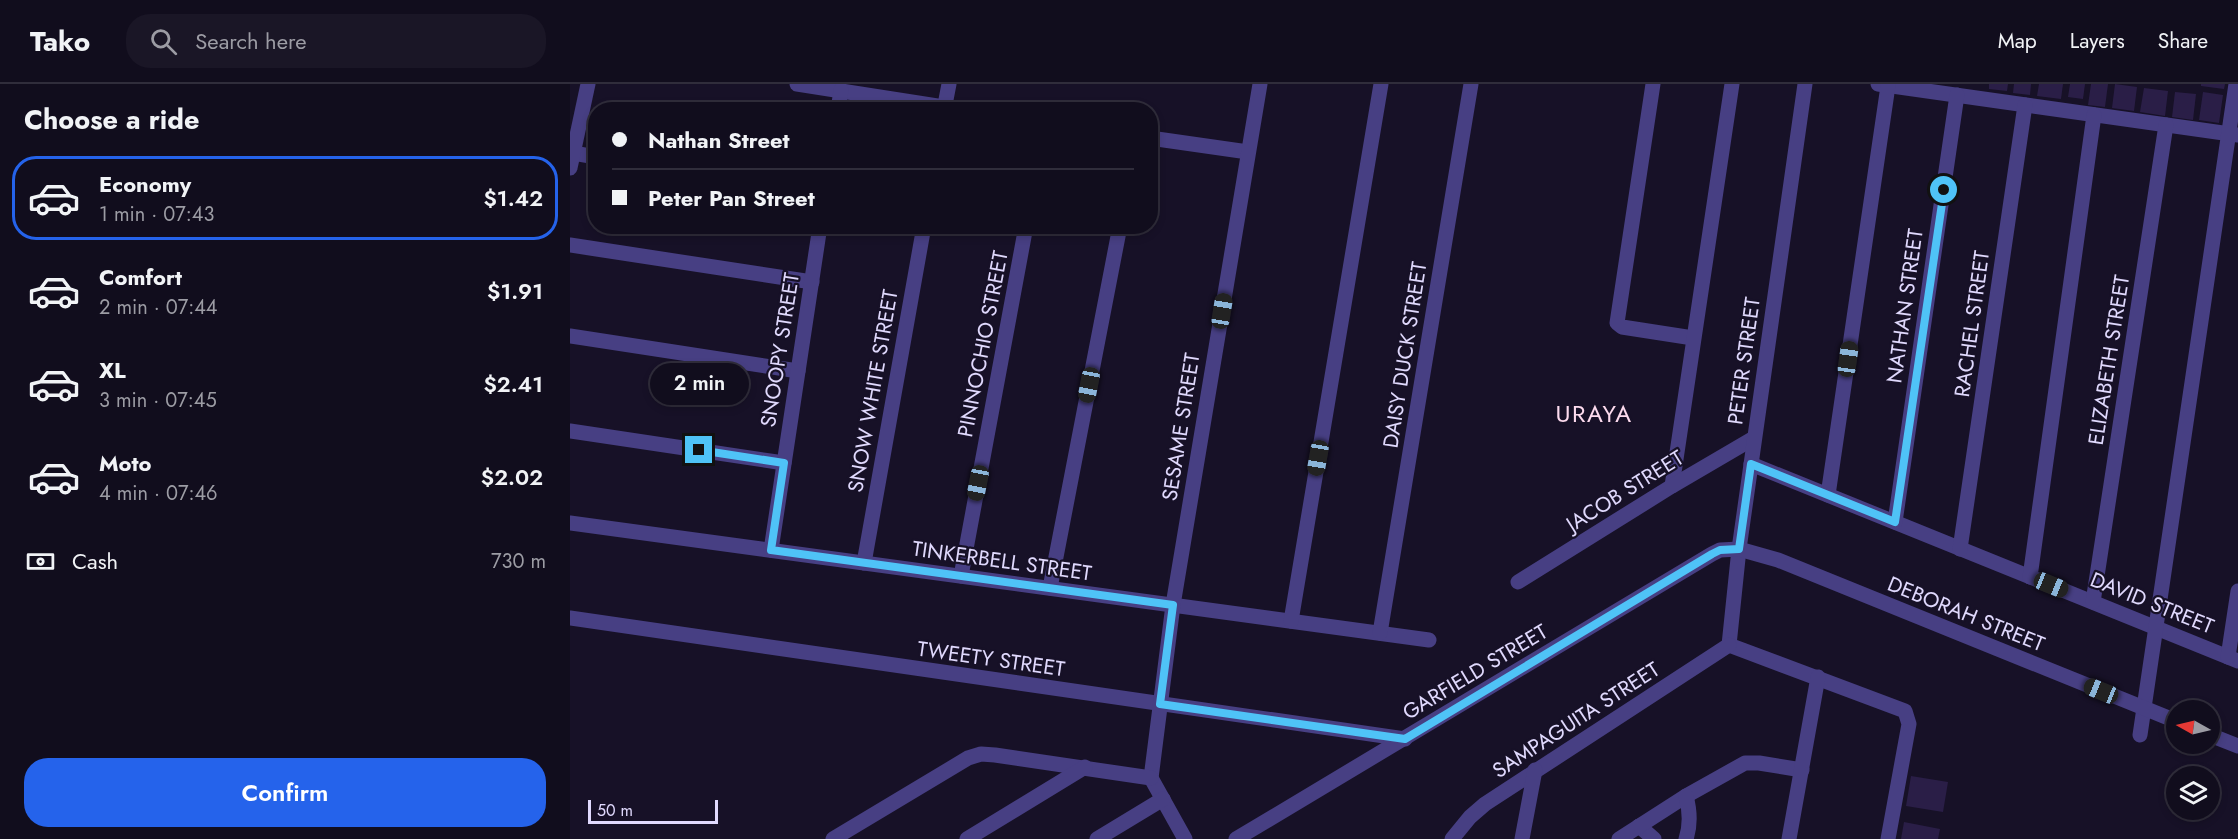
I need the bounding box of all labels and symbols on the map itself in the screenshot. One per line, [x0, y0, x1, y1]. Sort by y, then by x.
route start [1930, 176, 1957, 203]
street label: NATHAN STREET [1879, 227, 1931, 385]
street label: PINNOCHIO STREET [950, 248, 1016, 440]
street label: RACHEL STREET [1947, 249, 1997, 399]
street label: DAISY DUCK STREET [1375, 260, 1435, 450]
street label: SNOOPY STREET [753, 270, 807, 429]
street label: ELIZABETH STREET [2081, 273, 2137, 447]
street label: SNOW WHITE STREET [840, 287, 906, 495]
car [1210, 292, 1234, 330]
street label: PETER STREET [1720, 295, 1768, 427]
car [1837, 340, 1859, 378]
street label: SESAME STREET [1155, 351, 1208, 503]
callout: 2 min [650, 363, 748, 405]
car [1077, 366, 1101, 404]
district label: URAYA [1555, 396, 1633, 431]
route end [685, 436, 712, 463]
car [1306, 439, 1330, 477]
street label: JACOB STREET [1558, 443, 1690, 541]
car [966, 464, 990, 502]
street label: TINKERBELL STREET [910, 534, 1094, 588]
street label: DAVID STREET [2086, 565, 2219, 642]
street label: DEBORAH STREET [1883, 569, 2049, 659]
car [2031, 570, 2071, 600]
street label: GARFIELD STREET [1397, 617, 1553, 727]
street label: TWEETY STREET [915, 634, 1067, 684]
street label: SAMPAGUITA STREET [1487, 654, 1666, 785]
car [2081, 676, 2121, 706]
north arrow [2166, 700, 2220, 754]
scale bar [588, 797, 718, 824]

